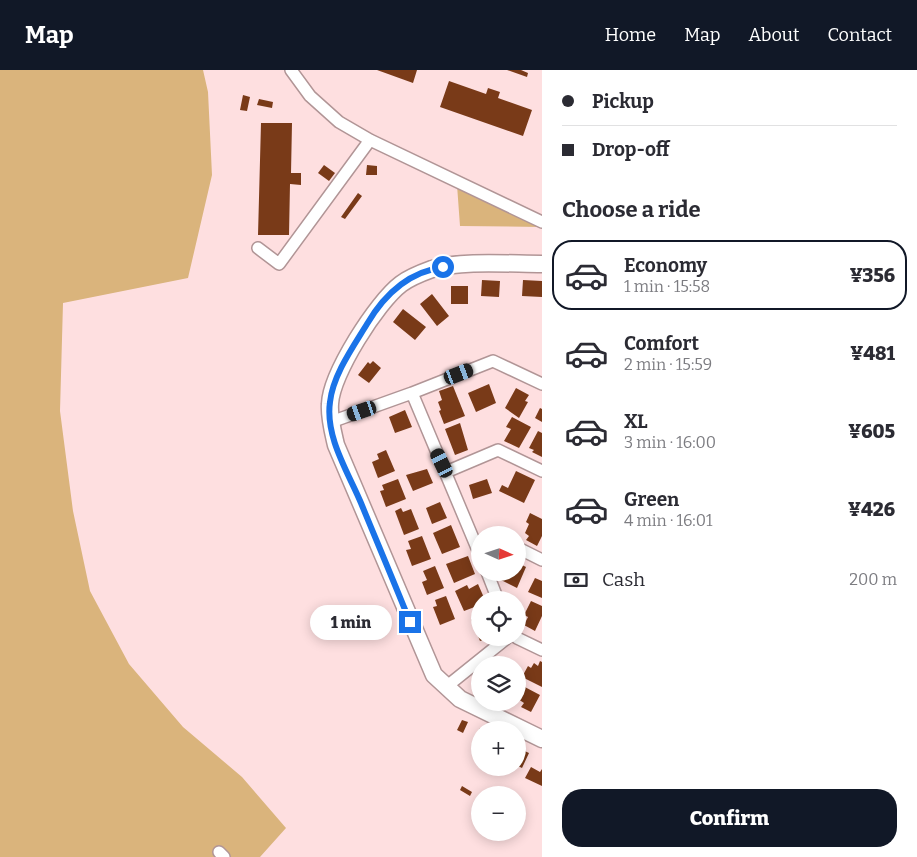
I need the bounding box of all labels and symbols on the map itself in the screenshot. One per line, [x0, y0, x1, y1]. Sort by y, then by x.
route start [432, 256, 454, 278]
car [442, 362, 475, 386]
car [345, 399, 378, 423]
car [428, 446, 455, 480]
north arrow [471, 526, 526, 581]
callout: 1 min [310, 604, 392, 640]
route end [399, 611, 421, 633]

